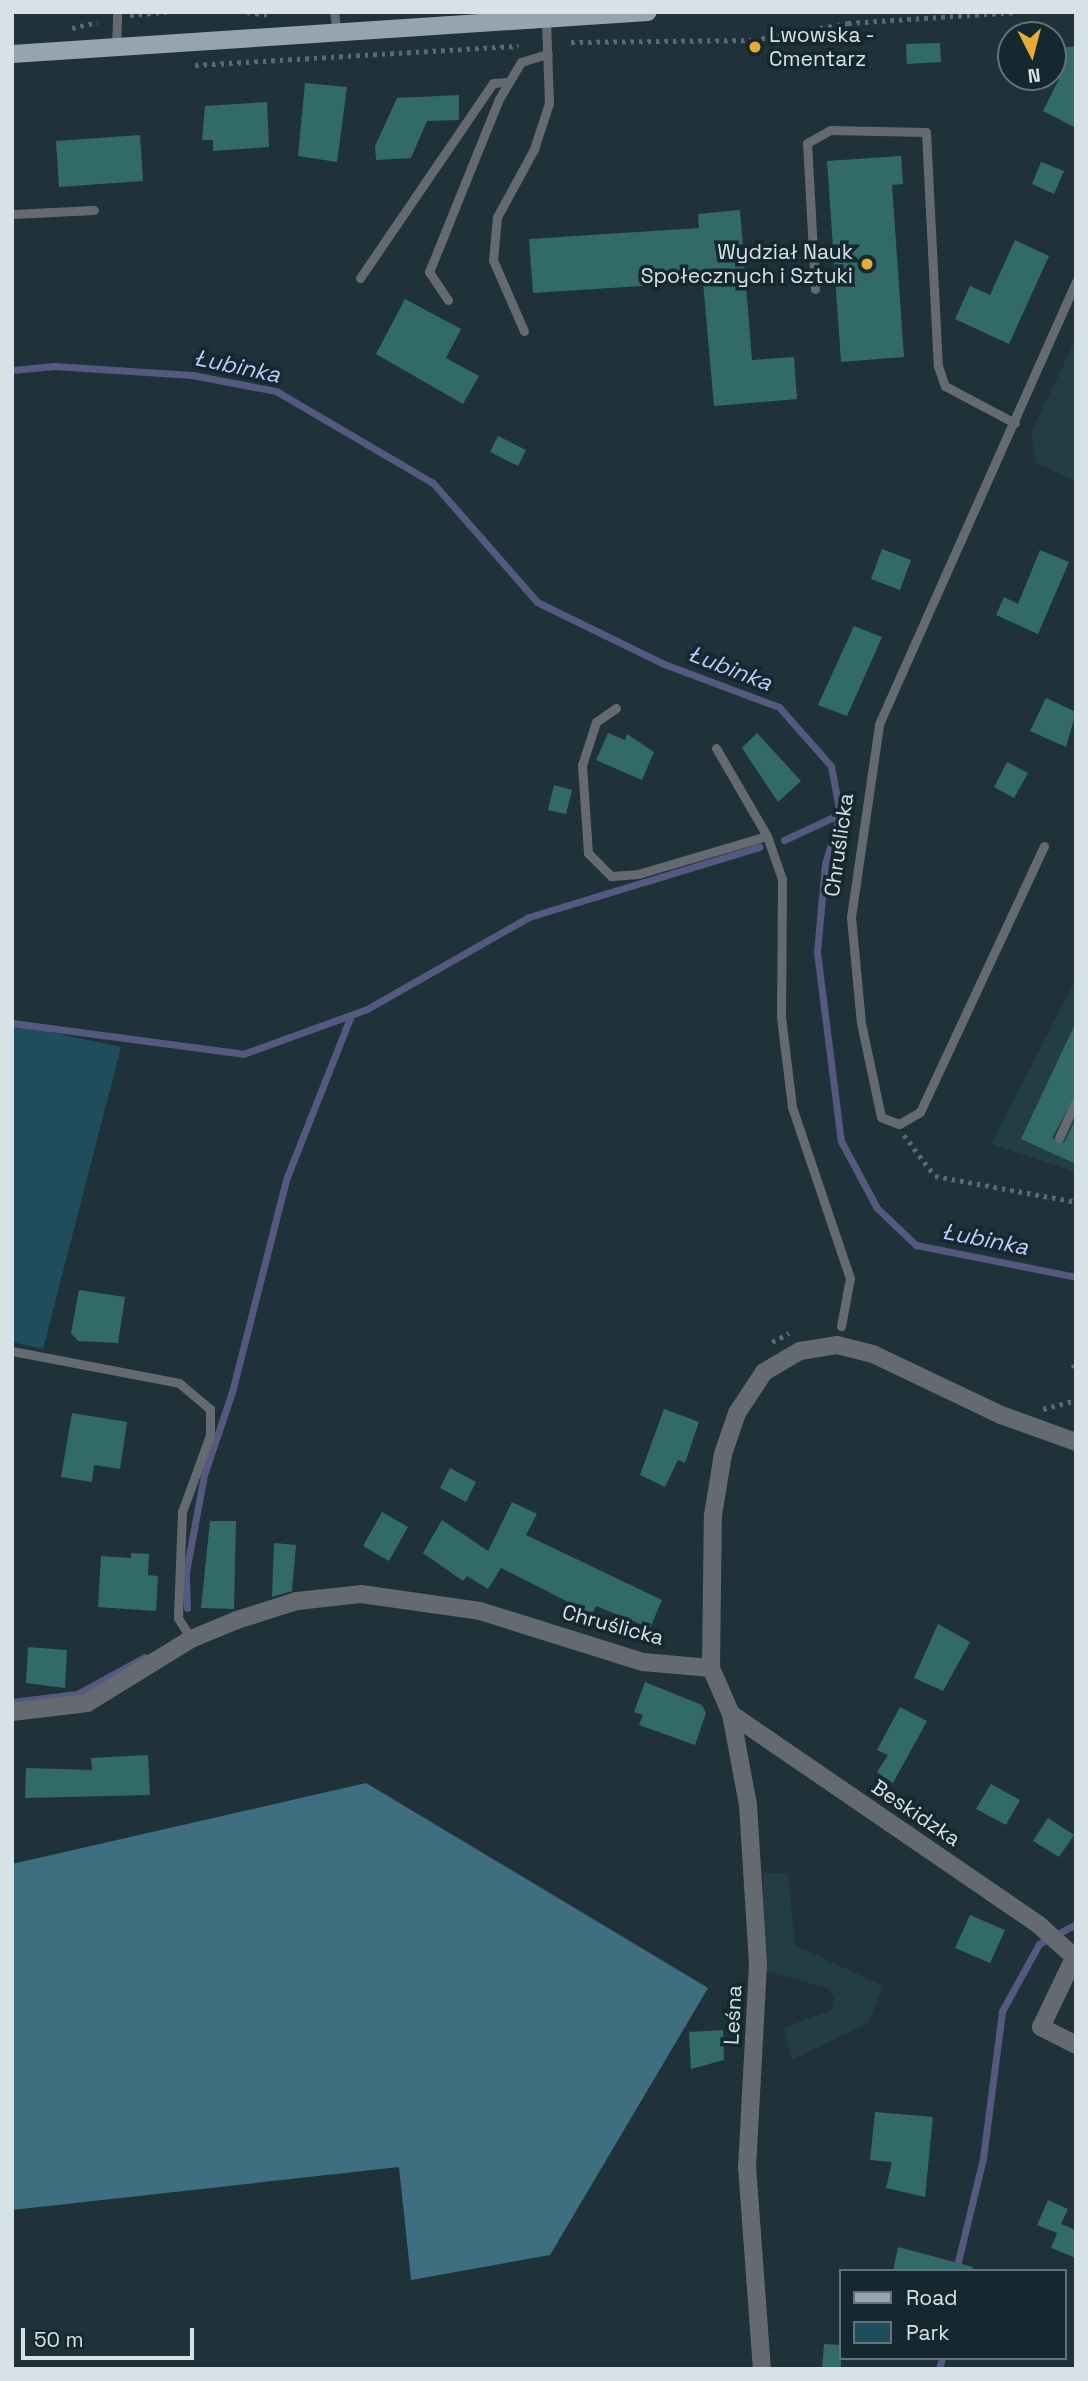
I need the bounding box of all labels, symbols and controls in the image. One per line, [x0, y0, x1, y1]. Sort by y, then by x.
north arrow [997, 21, 1067, 91]
place label: Lwowska - Cmentarz [769, 22, 875, 72]
marker: Lwowska - Cmentarz [747, 39, 763, 55]
text: N [1026, 62, 1042, 88]
place label: Wydział Nauk Społecznych i Sztuki [641, 239, 853, 289]
marker: Wydział Nauk Społecznych i Sztuki [859, 256, 875, 272]
water label: Łubinka [191, 343, 283, 389]
water label: Łubinka [684, 639, 776, 697]
street label: Chruślicka [819, 792, 859, 898]
water label: Łubinka [939, 1217, 1031, 1261]
street label: Chruślicka [559, 1599, 667, 1651]
street label: Beskidzka [867, 1774, 965, 1852]
street label: Leśna [719, 1984, 747, 2046]
legend [839, 2269, 1067, 2360]
text: Road [906, 2284, 958, 2311]
scale bar [24, 2314, 198, 2358]
text: Park [906, 2319, 950, 2346]
text: 50 m [34, 2326, 84, 2353]

